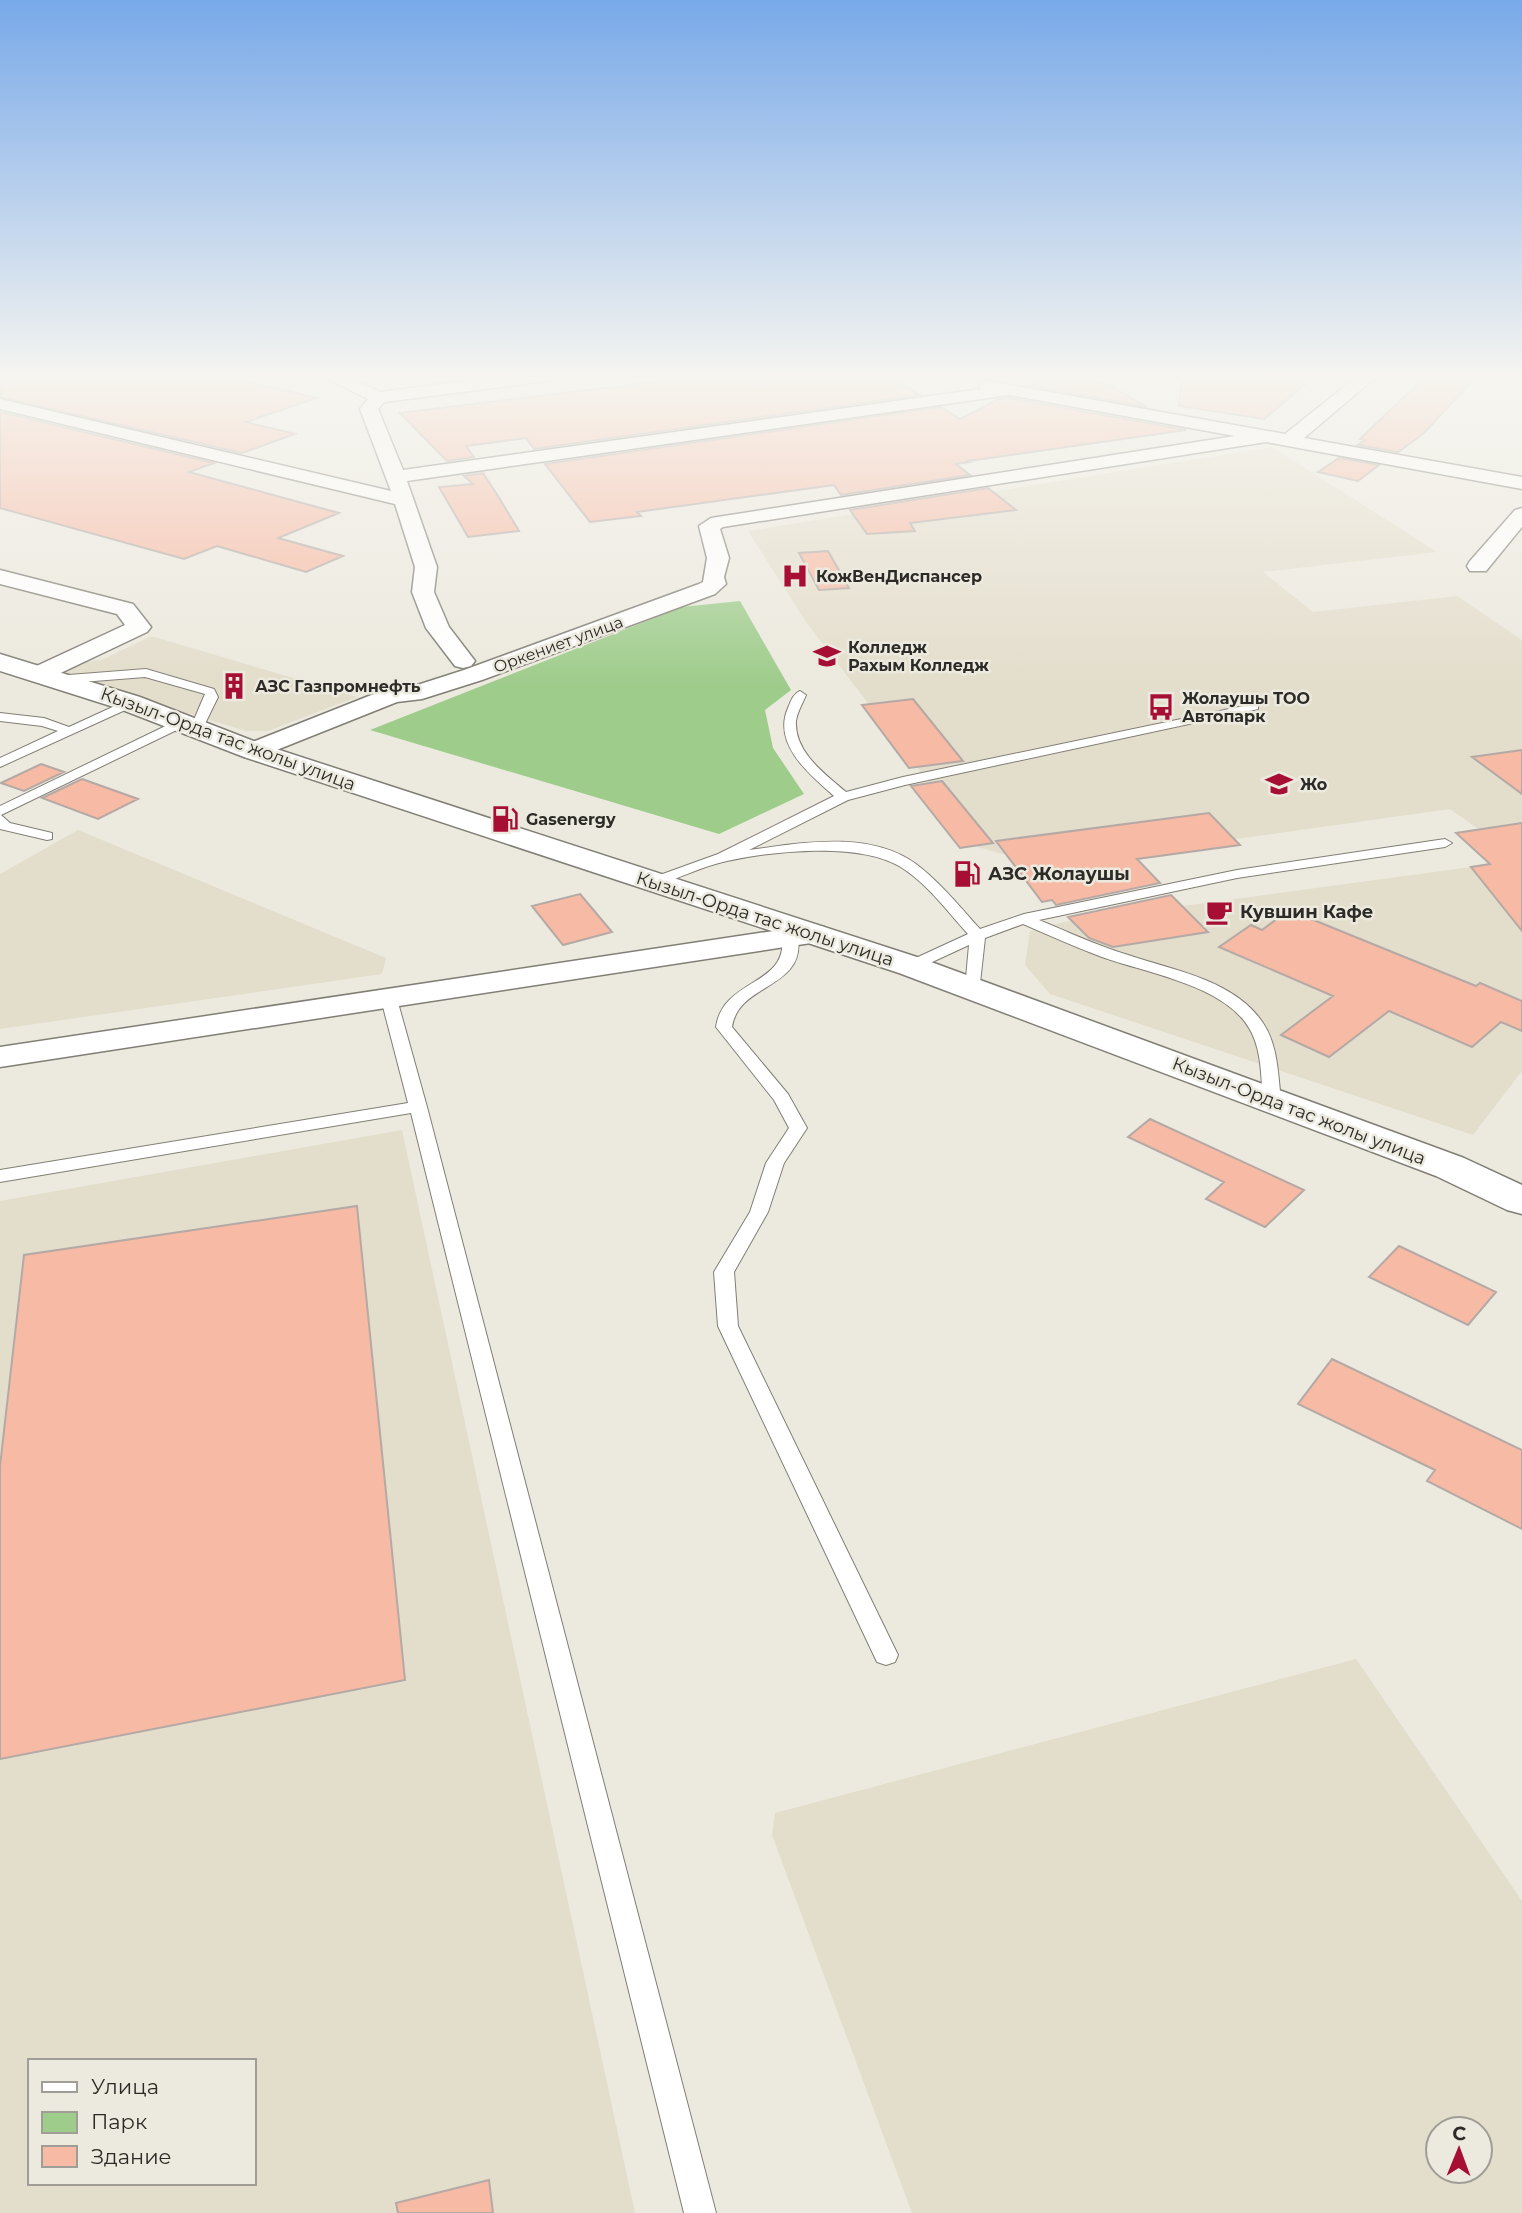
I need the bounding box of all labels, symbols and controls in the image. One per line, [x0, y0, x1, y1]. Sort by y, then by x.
hospital icon: КожВенДиспансер [780, 561, 810, 591]
place label: КожВенДиспансер [816, 567, 982, 586]
street label: Оркениет улица [491, 612, 626, 677]
place label: Колледж Рахым Колледж [848, 638, 989, 675]
school or university icon: Колледж Рахым Колледж [812, 641, 842, 671]
building icon: АЗС Газпромнефть [219, 671, 249, 701]
place label: АЗС Газпромнефть [255, 677, 421, 696]
street label: Кызыл-Орда тас жолы улица [98, 683, 358, 795]
place label: Жолаушы ТОО Автопарк [1182, 689, 1310, 726]
bus stop icon: Жолаушы ТОО Автопарк [1146, 692, 1176, 722]
school or university icon: Жо [1264, 769, 1294, 799]
place label: Жо [1300, 775, 1327, 794]
fuel station icon: Gasenergy [490, 804, 520, 834]
place label: Gasenergy [526, 810, 616, 829]
fuel station icon: АЗС Жолаушы [952, 859, 982, 889]
place label: АЗС Жолаушы [988, 863, 1130, 885]
street label: Кызыл-Орда тас жолы улица [633, 867, 897, 971]
cafe icon: Кувшин Кафе [1204, 897, 1234, 927]
place label: Кувшин Кафе [1240, 901, 1373, 923]
street label: Кызыл-Орда тас жолы улица [1169, 1052, 1429, 1170]
legend [28, 2059, 256, 2185]
text: Улица [91, 2074, 159, 2099]
text: Парк [91, 2109, 147, 2134]
north arrow [1424, 2115, 1494, 2185]
text: С [1452, 2122, 1467, 2145]
text: Здание [91, 2144, 172, 2169]

